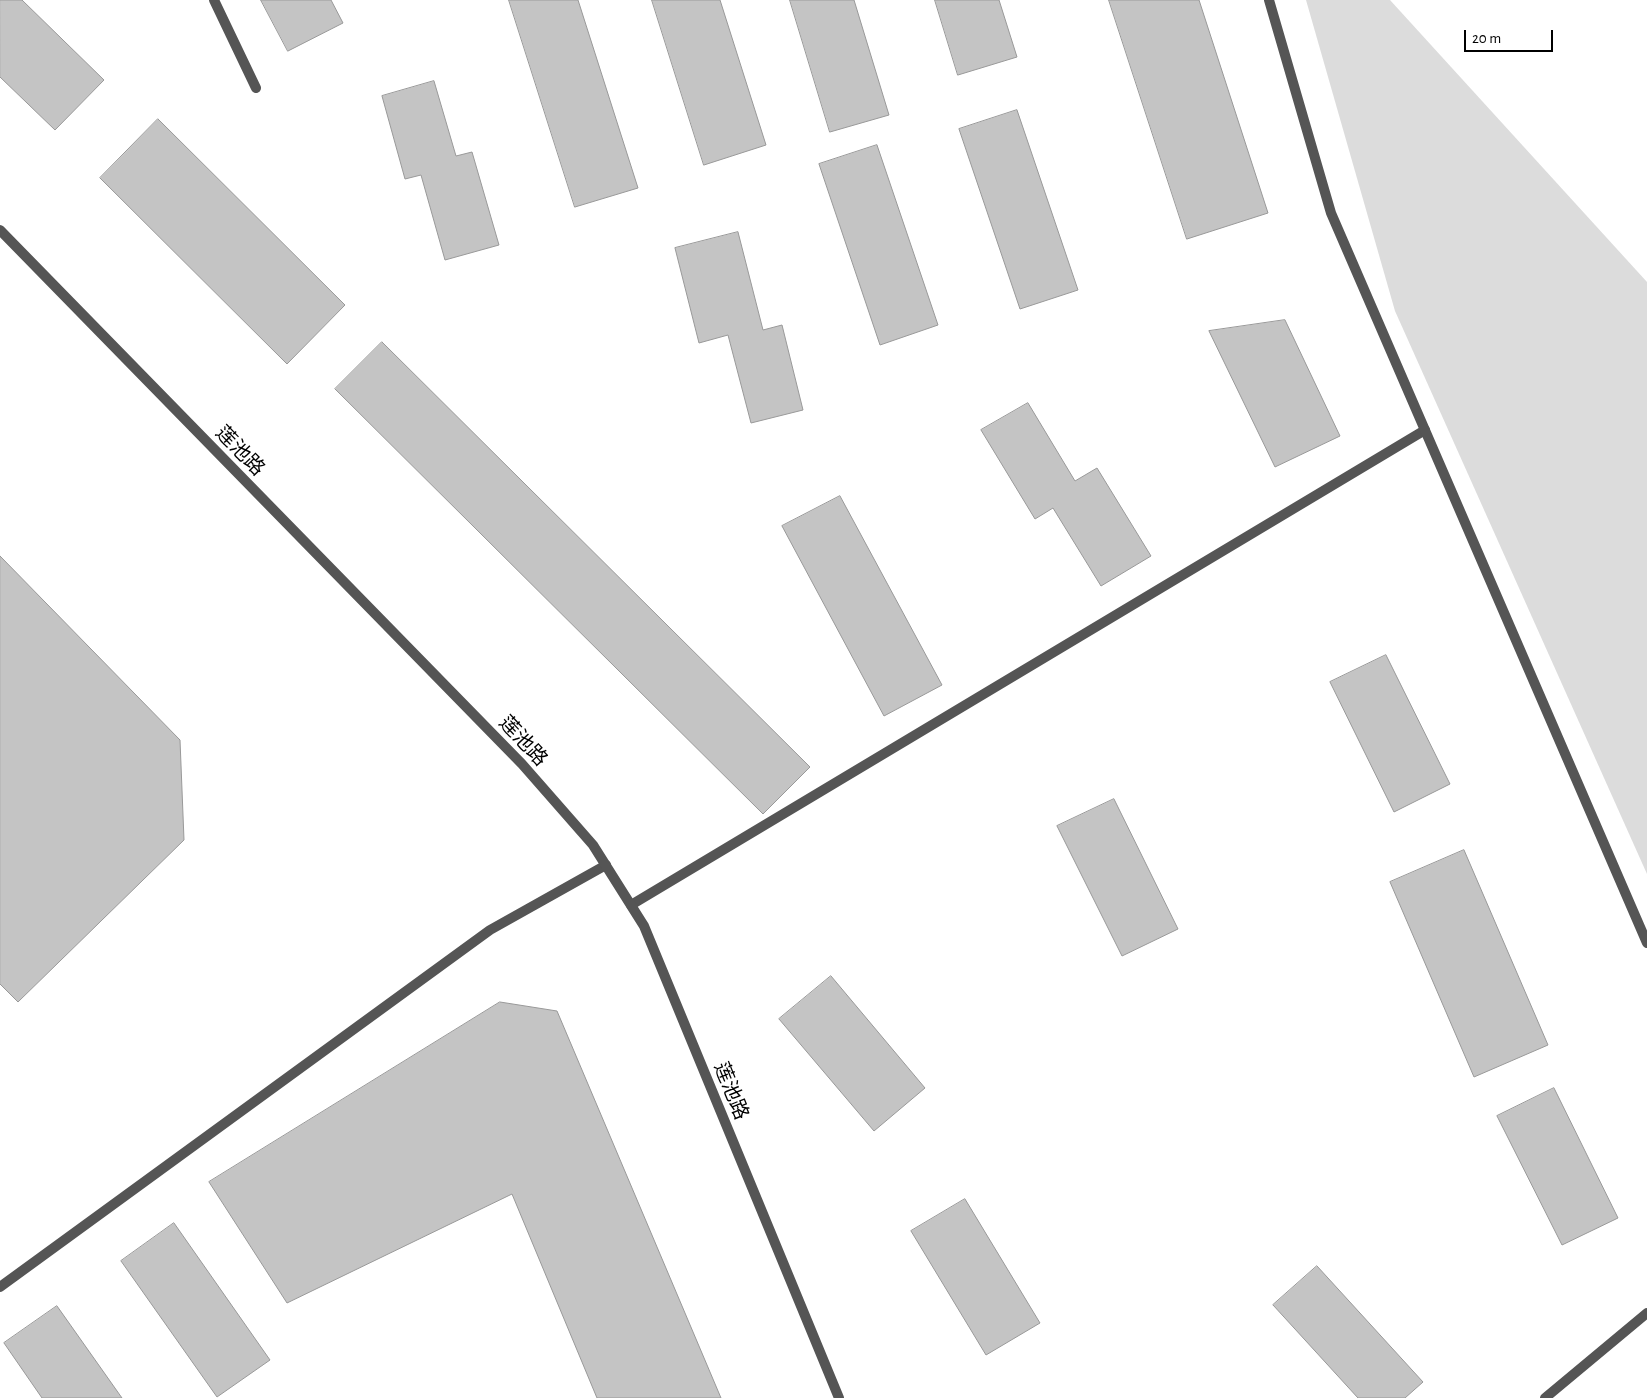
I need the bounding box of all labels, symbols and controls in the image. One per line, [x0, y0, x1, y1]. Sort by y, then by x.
scale bar [1467, 20, 1556, 52]
text: 20 m [1472, 31, 1501, 46]
street label: 莲池路 [211, 421, 269, 481]
street label: 莲池路 [494, 711, 552, 771]
street label: 莲池路 [709, 1059, 753, 1123]

